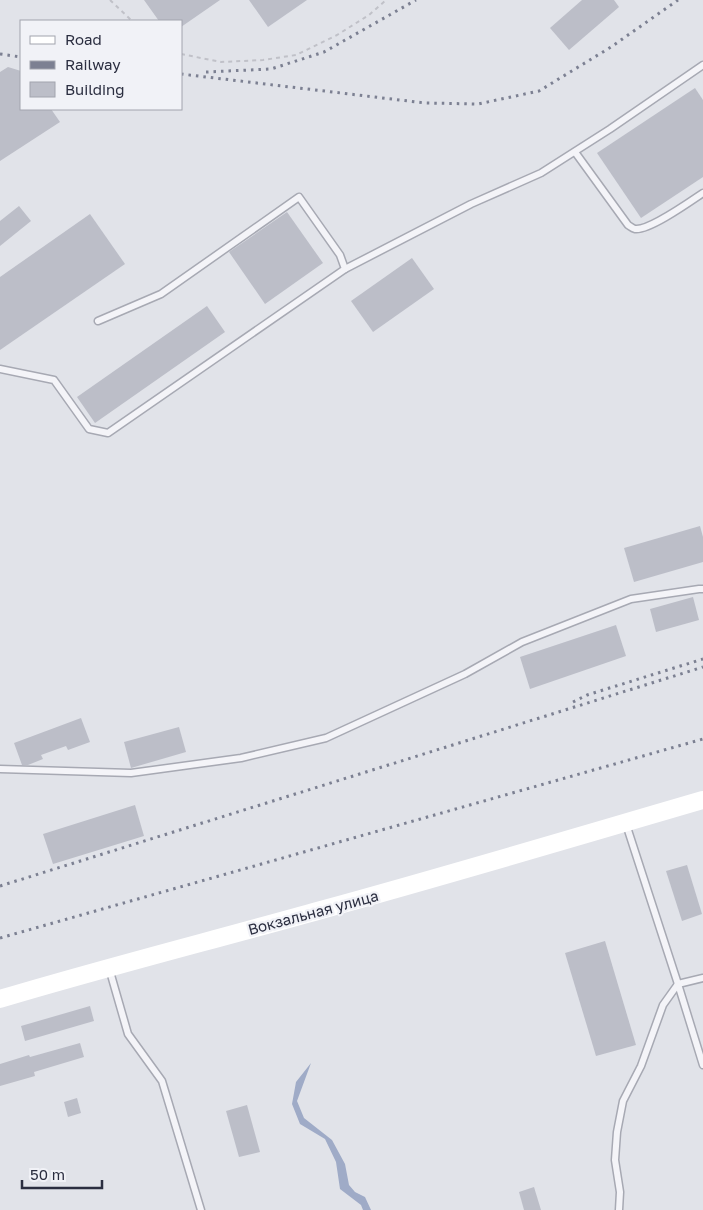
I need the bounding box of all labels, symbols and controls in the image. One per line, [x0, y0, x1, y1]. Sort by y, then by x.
legend [20, 20, 182, 110]
text: Road [65, 30, 102, 48]
text: Railway [65, 55, 121, 73]
text: Building [65, 80, 125, 98]
street label: Вокзальная улица [246, 886, 380, 938]
scale bar [22, 1158, 102, 1190]
text: 50 m [30, 1165, 65, 1183]

